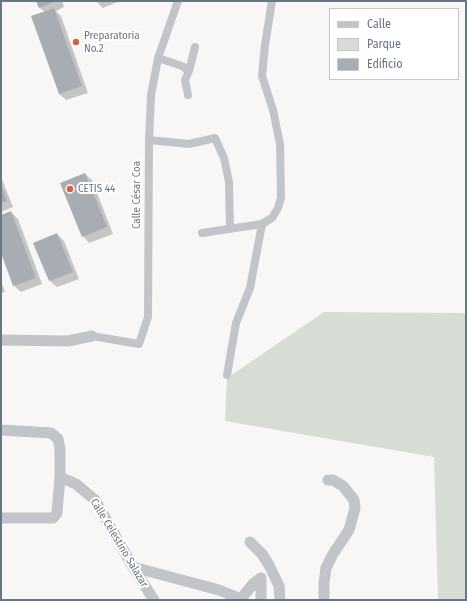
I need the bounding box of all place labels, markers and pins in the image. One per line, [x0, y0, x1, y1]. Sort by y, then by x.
place label: Preparatoria No.2 [84, 29, 140, 55]
marker: Preparatoria No.2 [71, 37, 81, 47]
place label: CETIS 44 [78, 182, 115, 196]
marker: CETIS 44 [65, 184, 75, 194]

